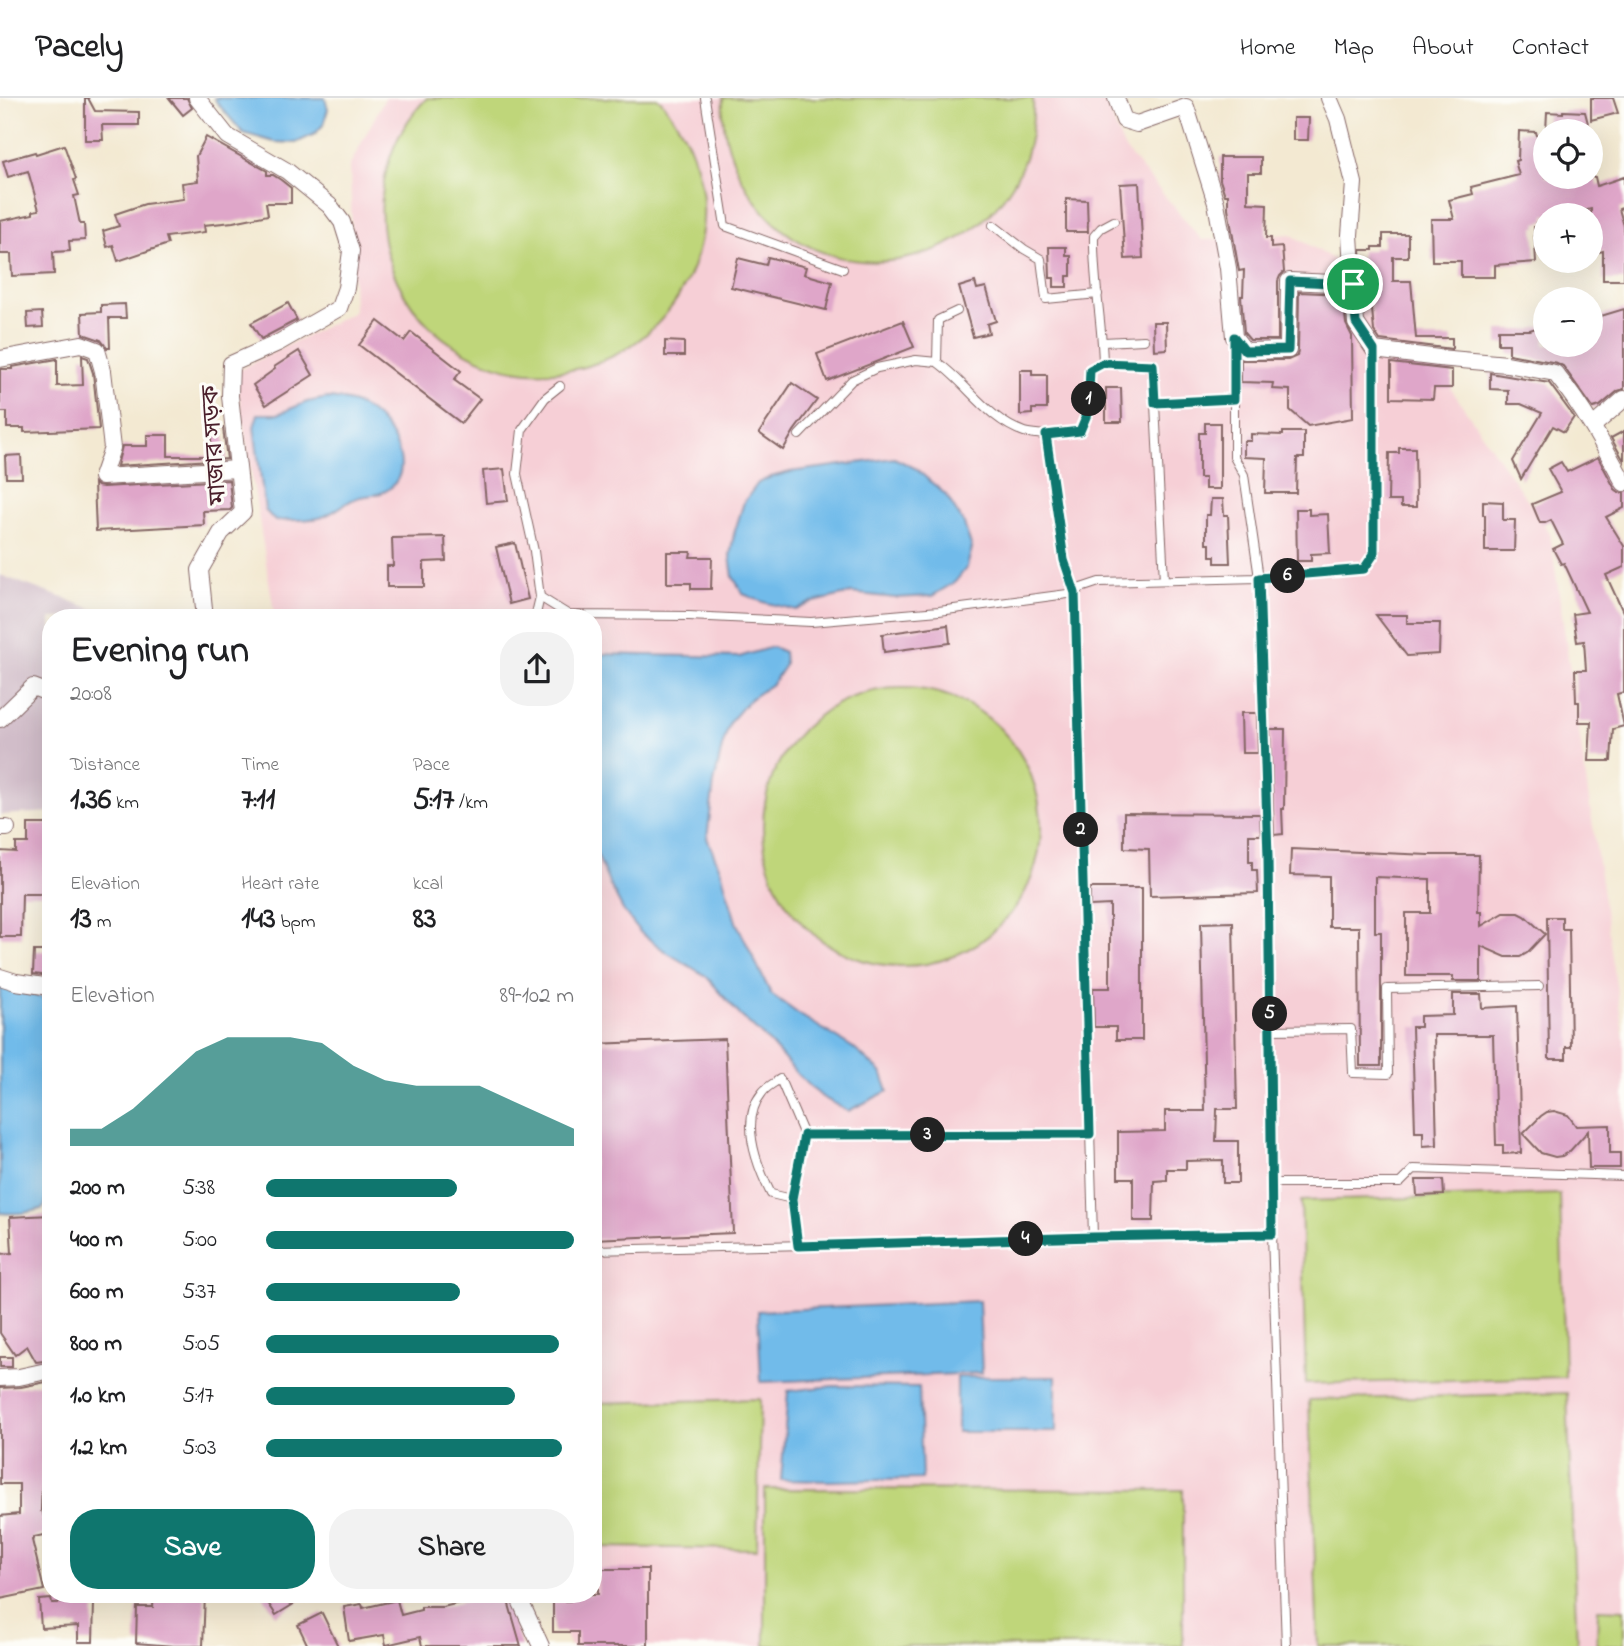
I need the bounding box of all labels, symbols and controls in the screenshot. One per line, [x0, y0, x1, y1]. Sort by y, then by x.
text: Pacely [35, 24, 123, 72]
text: Home [1240, 31, 1296, 66]
text: Map [1334, 31, 1374, 66]
text: About [1412, 31, 1474, 66]
text: Contact [1512, 31, 1589, 66]
map controls [1533, 119, 1603, 357]
button: locate [1533, 119, 1603, 189]
button: + [1533, 203, 1603, 273]
pin [1323, 254, 1383, 314]
icon: arrive [1334, 265, 1372, 303]
button: − [1533, 287, 1603, 357]
pin: 1 [1072, 382, 1106, 416]
street label: মাজার সড়ক [194, 383, 237, 507]
text: 1 [1085, 385, 1092, 412]
pin: 6 [1270, 559, 1306, 594]
text: 6 [1283, 562, 1292, 589]
text: Evening run [70, 624, 249, 680]
button: share [500, 632, 574, 706]
text: 20:08 [70, 678, 112, 711]
text: Distance [70, 752, 140, 779]
text: Time [241, 752, 279, 779]
text: Pace [413, 752, 450, 779]
text: 1.36 [70, 779, 111, 823]
text: 7:11 [241, 779, 275, 823]
text: 5:17 [413, 779, 454, 823]
text: km [111, 790, 139, 817]
text: /km [454, 790, 488, 817]
pin: 2 [1064, 812, 1098, 848]
text: 2 [1076, 816, 1085, 843]
text: Elevation [70, 871, 140, 898]
text: Heart rate [241, 871, 319, 898]
text: kcal [413, 871, 443, 898]
text: 13 [70, 898, 92, 942]
text: 143 [241, 898, 276, 942]
text: 83 [413, 898, 436, 942]
text: m [92, 909, 111, 936]
text: bpm [276, 909, 316, 936]
text: Elevation [70, 980, 155, 1013]
text: 89–102 m [500, 980, 574, 1013]
pin: 5 [1252, 996, 1288, 1032]
text: 5 [1264, 1000, 1275, 1027]
pin: 3 [911, 1118, 946, 1152]
text: 3 [924, 1121, 931, 1148]
text: 200 m [70, 1172, 125, 1205]
text: 5:38 [182, 1172, 215, 1205]
pin: 4 [1009, 1222, 1044, 1256]
text: 400 m [70, 1224, 123, 1257]
text: 5:00 [182, 1224, 217, 1257]
text: 4 [1022, 1225, 1029, 1252]
text: 600 m [70, 1276, 124, 1309]
text: 5:37 [182, 1276, 216, 1309]
text: 800 m [70, 1328, 122, 1361]
text: 5:05 [182, 1328, 220, 1361]
text: 1.0 km [70, 1380, 126, 1413]
text: 5:17 [182, 1380, 214, 1413]
text: 1.2 km [70, 1432, 127, 1465]
text: 5:03 [182, 1432, 217, 1465]
button: Save [70, 1509, 315, 1589]
button: Share [329, 1509, 574, 1589]

